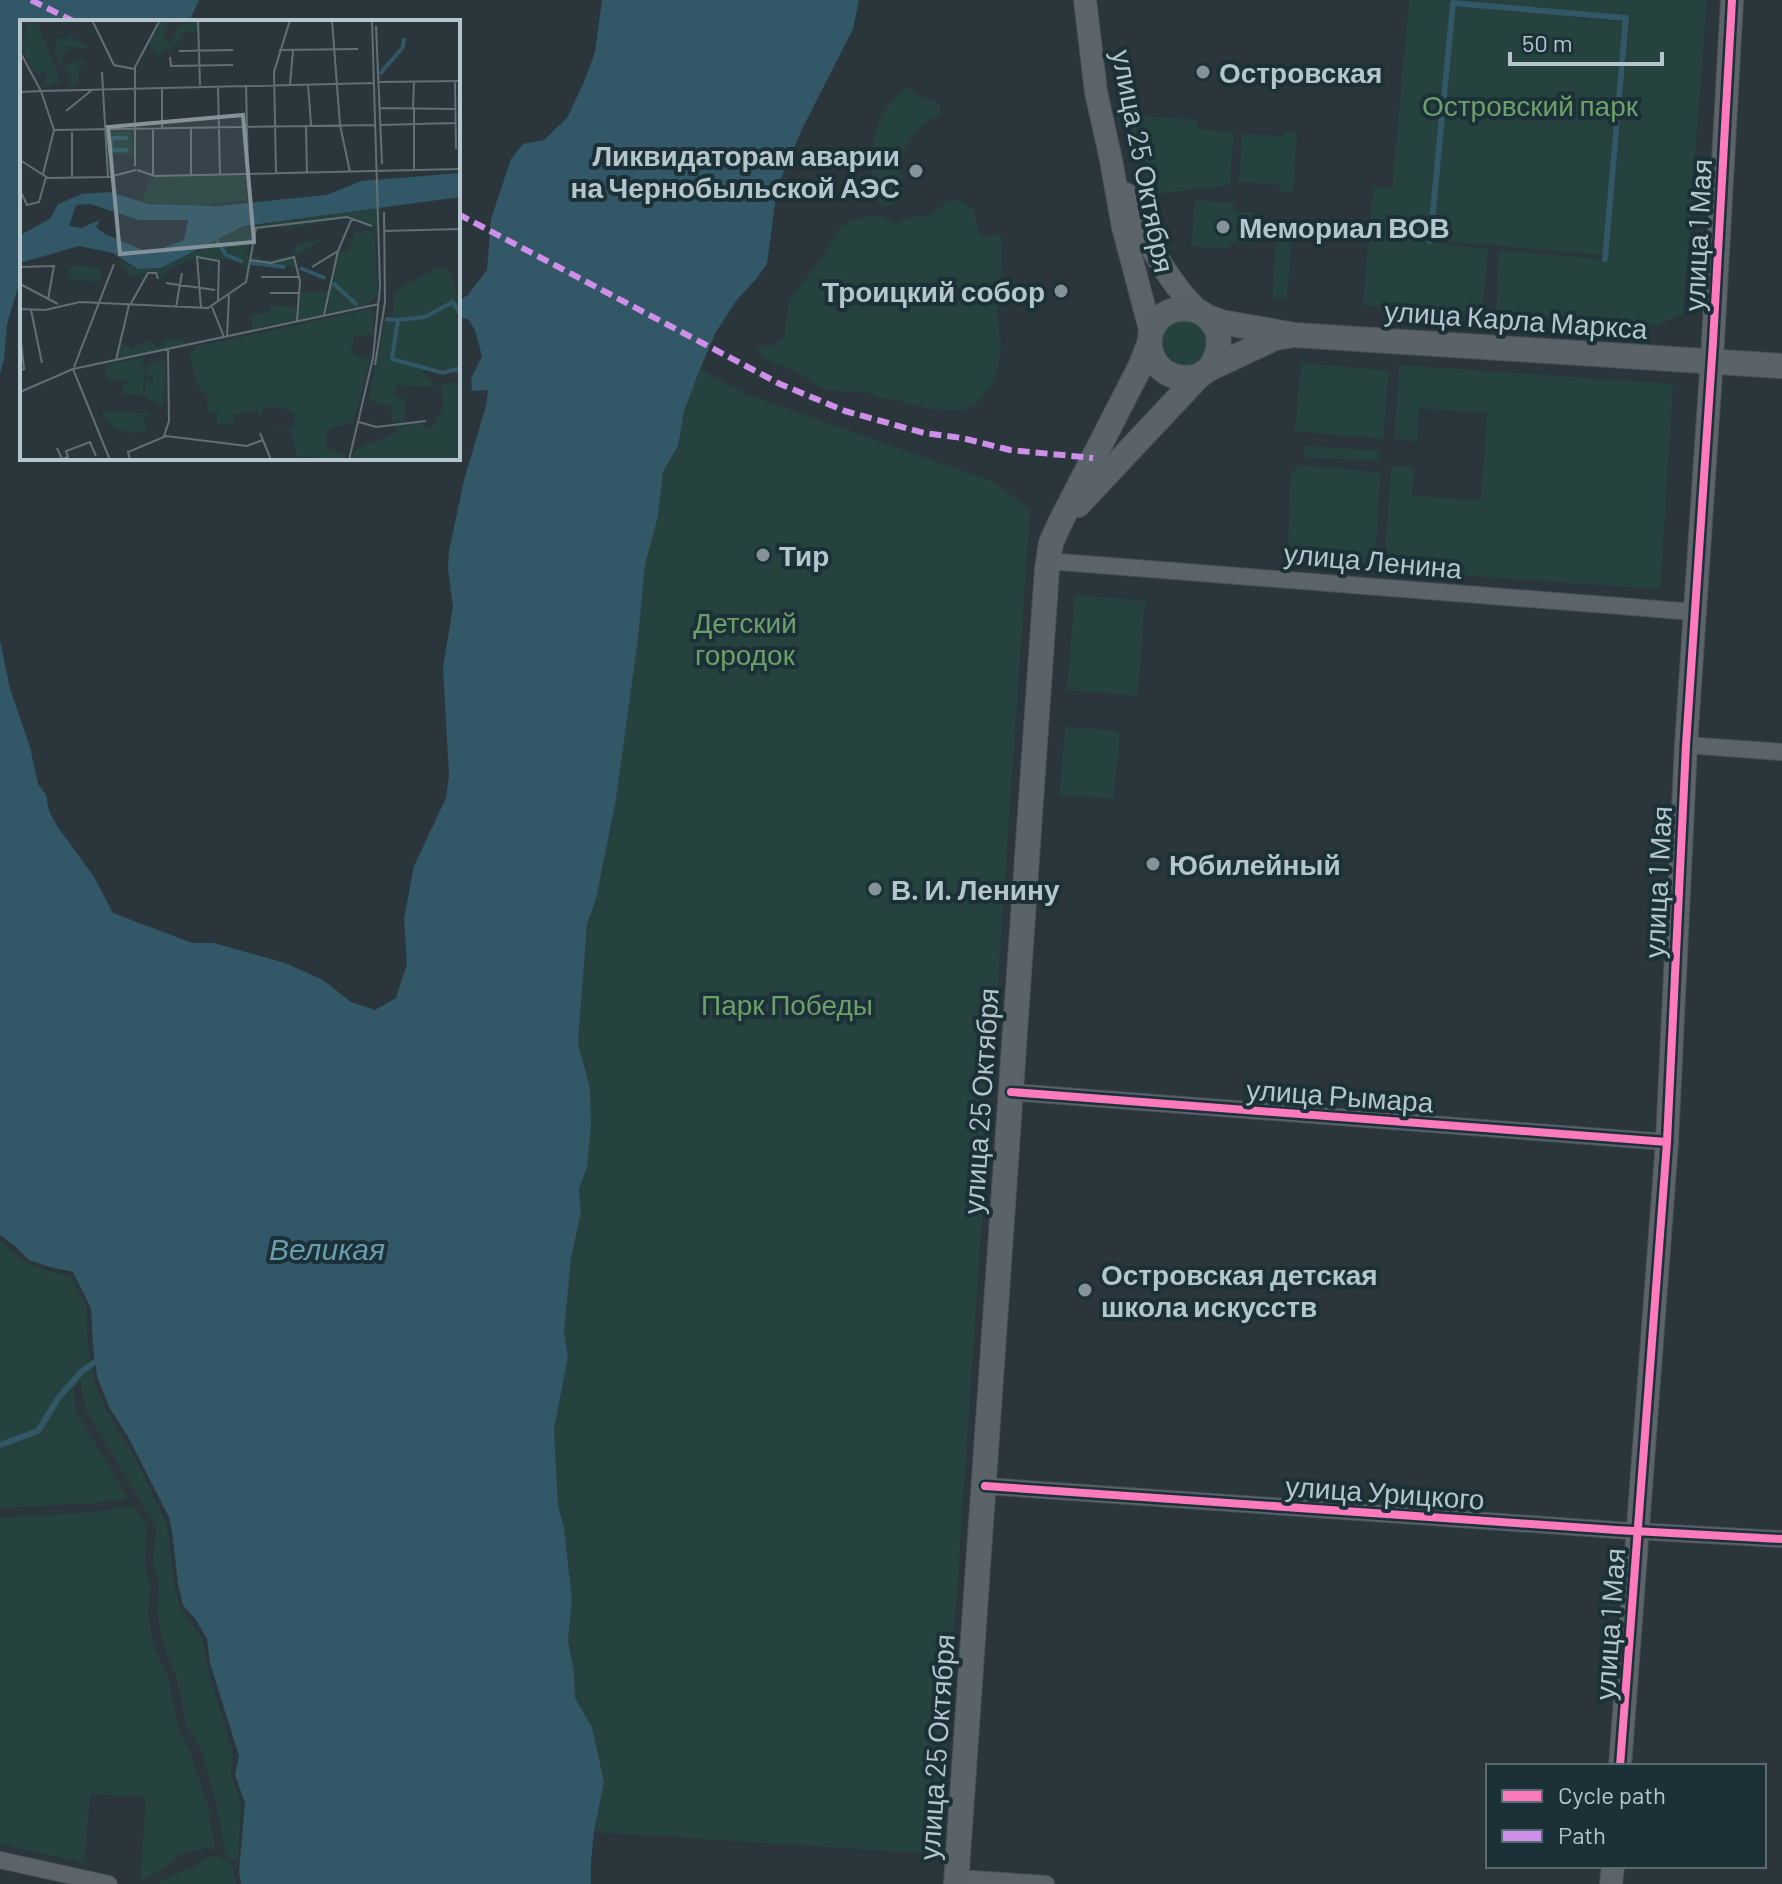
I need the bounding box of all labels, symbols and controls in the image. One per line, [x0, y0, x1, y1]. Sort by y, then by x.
scale bar [1510, 16, 1662, 66]
inset map [20, 20, 460, 460]
text: 50 m [1522, 28, 1573, 57]
street label: улица 25 Октября [1106, 47, 1182, 275]
place label: Островская [1219, 55, 1382, 89]
marker: Островская [1194, 63, 1212, 81]
park label: Островский парк [1422, 88, 1639, 122]
place label: Ликвидаторам аварии на Чернобыльской АЭС [571, 138, 900, 204]
street label: улица 1 Мая [1676, 158, 1718, 312]
marker: Ликвидаторам аварии на Чернобыльской АЭС [907, 162, 925, 180]
place label: Мемориал ВОВ [1239, 210, 1450, 244]
marker: Мемориал ВОВ [1214, 218, 1232, 236]
place label: Троицкий собор [822, 274, 1045, 308]
marker: Троицкий собор [1052, 282, 1070, 300]
street label: улица Карла Маркса [1383, 293, 1649, 345]
street label: улица Ленина [1283, 535, 1464, 585]
place label: Тир [779, 538, 829, 572]
marker: Тир [754, 546, 772, 564]
park label: Детский городок [693, 605, 797, 671]
street label: улица 1 Мая [1636, 805, 1678, 959]
place label: Юбилейный [1169, 847, 1341, 881]
marker: Юбилейный [1144, 855, 1162, 873]
place label: В. И. Ленину [891, 872, 1060, 906]
marker: В. И. Ленину [866, 880, 884, 898]
park label: Парк Победы [701, 987, 873, 1021]
street label: улица 25 Октября [955, 987, 1005, 1215]
street label: улица Рымара [1245, 1072, 1435, 1119]
water label: Великая [269, 1230, 385, 1266]
place label: Островская детская школа искусств [1101, 1257, 1378, 1323]
marker: Островская детская школа искусств [1076, 1281, 1094, 1299]
street label: улица Урицкого [1284, 1468, 1486, 1516]
street label: улица 1 Мая [1587, 1547, 1631, 1701]
street label: улица 25 Октября [911, 1633, 961, 1861]
legend [1486, 1764, 1766, 1868]
text: Cycle path [1558, 1780, 1666, 1809]
text: Path [1558, 1820, 1606, 1849]

